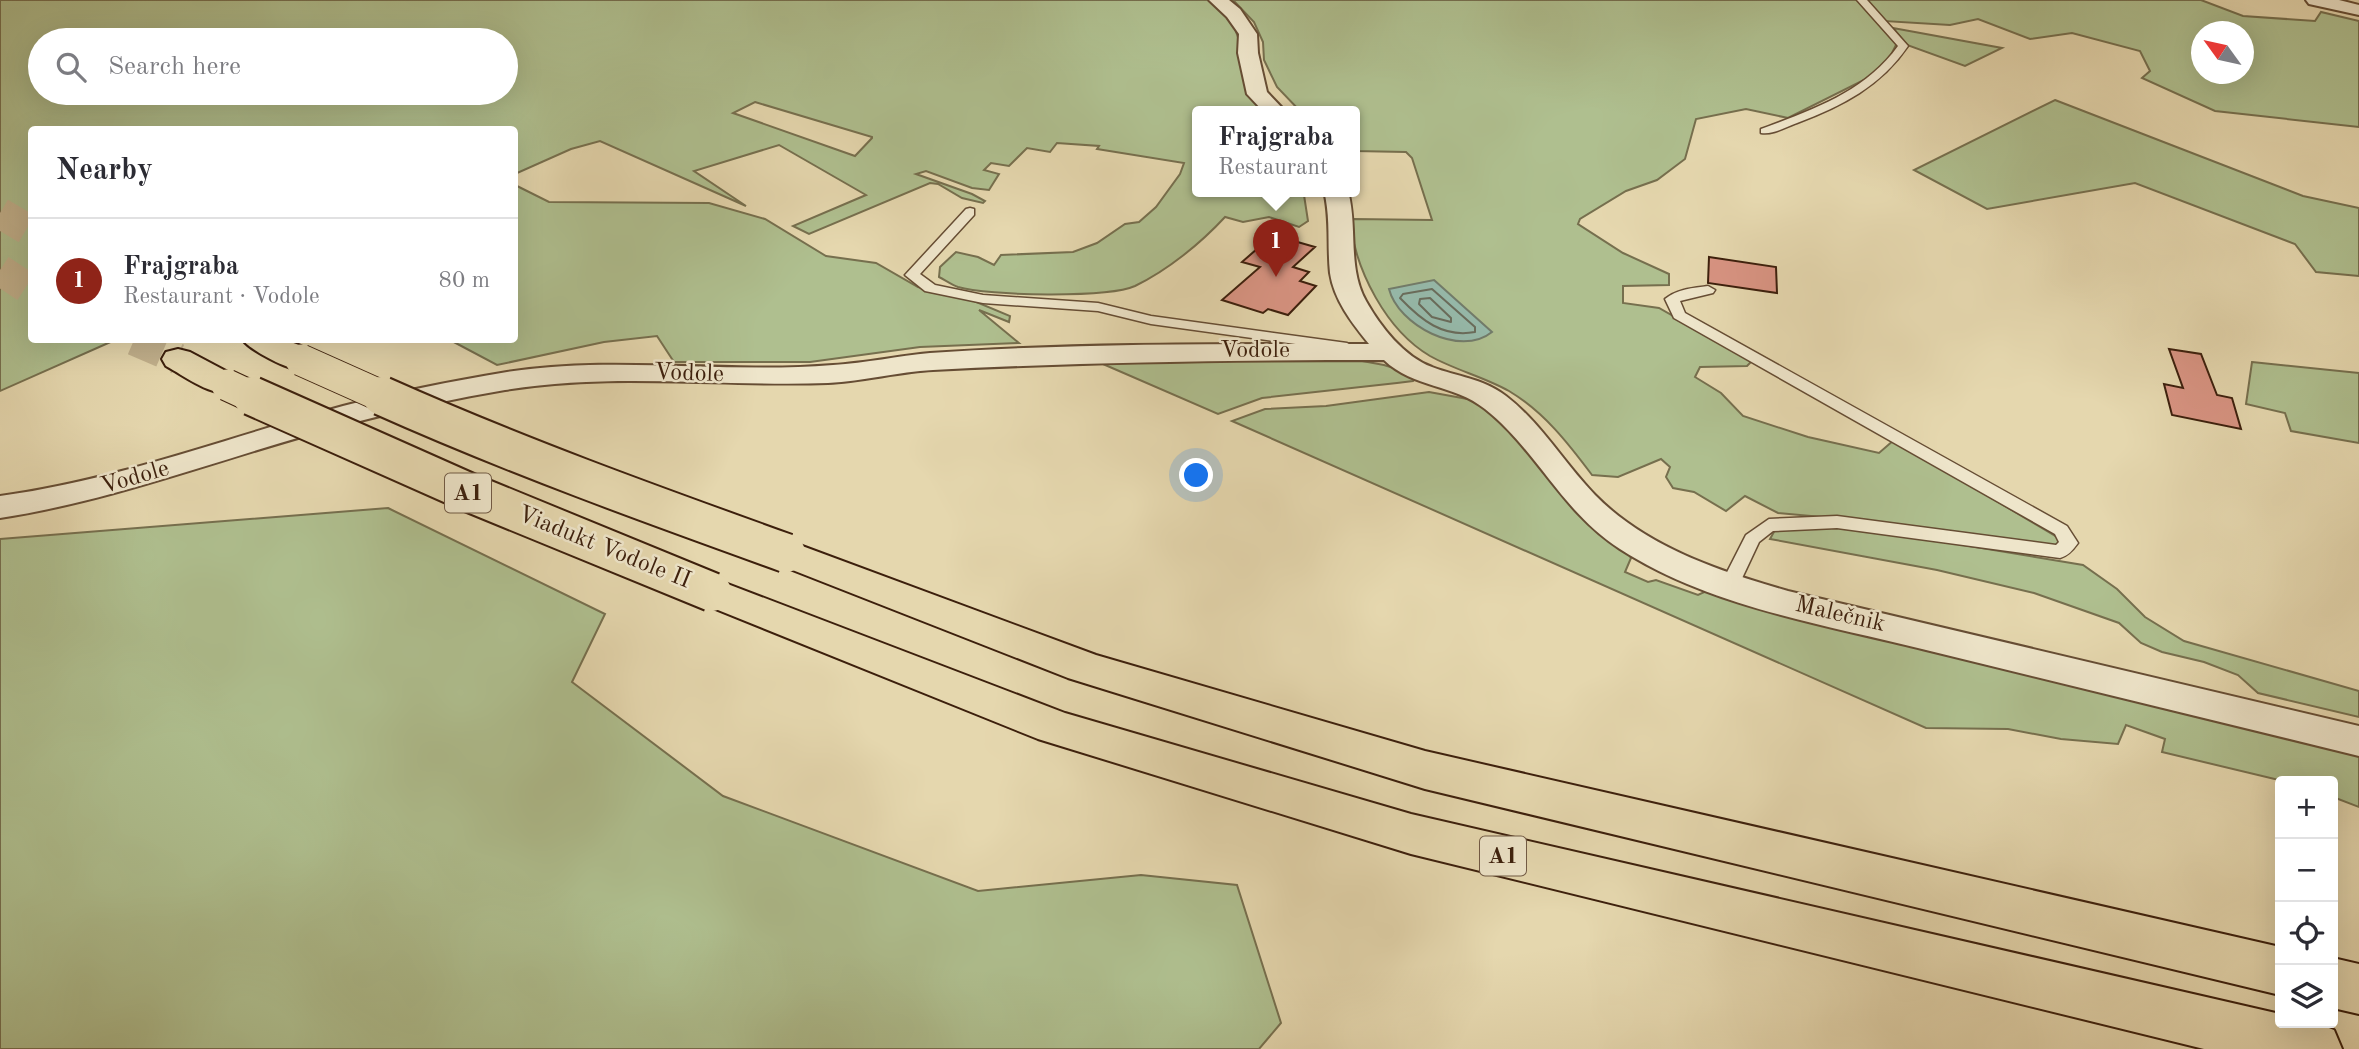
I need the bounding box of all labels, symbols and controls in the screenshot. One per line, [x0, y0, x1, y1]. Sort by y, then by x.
north arrow [2191, 21, 2254, 84]
search box [28, 28, 518, 105]
icon: search [52, 48, 90, 86]
text: Search here [108, 54, 241, 80]
popup [1192, 106, 1360, 197]
text: Frajgraba [1218, 125, 1334, 151]
text: Nearby [56, 156, 153, 186]
text: Restaurant [1218, 156, 1328, 179]
pin: 1 [1253, 219, 1299, 277]
text: Frajgraba [123, 254, 239, 280]
text: 1 [72, 269, 86, 292]
text: 80 m [439, 269, 490, 292]
text: Restaurant · Vodole [123, 285, 319, 308]
street label: Vodole [1220, 339, 1290, 363]
street label: Vodole [654, 361, 724, 387]
street label: Vodole [98, 457, 172, 499]
your location [1179, 458, 1213, 492]
road number: A1 [445, 474, 491, 512]
street label: Viadukt Vodole II [514, 502, 694, 594]
street label: Malečnik [1793, 593, 1887, 637]
map controls [2275, 776, 2338, 1028]
button: + [2275, 776, 2338, 839]
road number: A1 [1480, 836, 1526, 876]
button: − [2275, 839, 2338, 902]
button: locate [2275, 902, 2338, 965]
button: layers [2275, 965, 2338, 1028]

